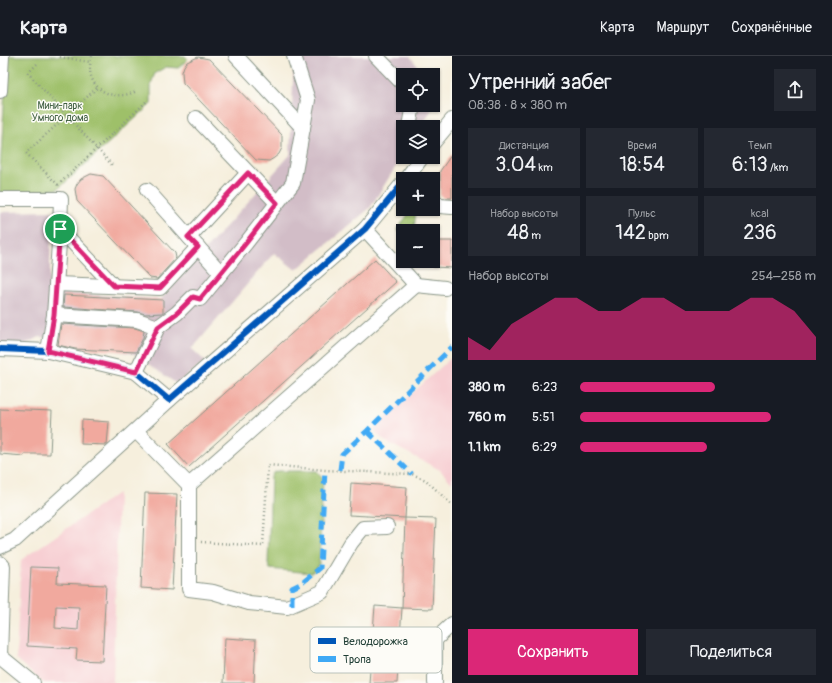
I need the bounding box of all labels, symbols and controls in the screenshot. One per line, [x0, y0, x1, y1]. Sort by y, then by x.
text: Карта [20, 16, 67, 40]
text: Карта [600, 19, 635, 36]
text: Маршрут [657, 19, 709, 36]
text: Сохранённые [731, 19, 812, 36]
map controls [396, 68, 440, 268]
button: locate [396, 68, 440, 112]
text: Утренний забег [468, 68, 612, 96]
button: share [774, 69, 816, 111]
text: 08:38 · 8 × 380 m [468, 97, 567, 113]
park label: Мини-парк Умного дома [32, 100, 89, 124]
button: layers [396, 120, 440, 164]
text: Дистанция [499, 139, 549, 152]
text: Время [627, 139, 657, 152]
text: Темп [748, 139, 772, 152]
text: 3.04 [495, 152, 536, 177]
text: 18:54 [619, 152, 665, 177]
text: 6:13 [732, 152, 768, 177]
text: km [536, 161, 553, 174]
text: /km [768, 161, 788, 174]
button: + [396, 172, 440, 216]
text: Набор высоты [490, 207, 558, 220]
text: Пульс [628, 207, 656, 220]
text: kcal [751, 207, 769, 220]
pin [43, 212, 77, 246]
icon: arrive [49, 218, 71, 240]
text: 48 [507, 220, 529, 245]
text: 142 [615, 220, 646, 245]
text: 236 [743, 220, 777, 245]
button: − [396, 224, 440, 268]
text: m [529, 229, 541, 242]
text: bpm [646, 229, 669, 242]
text: Набор высоты [468, 268, 549, 284]
text: 254–258 m [751, 268, 816, 284]
text: 380 m [468, 379, 505, 395]
text: 6:23 [532, 379, 557, 395]
text: 760 m [468, 409, 506, 425]
text: 5:51 [532, 409, 555, 425]
text: 1.1 km [468, 439, 501, 455]
text: 6:29 [532, 439, 557, 455]
legend [310, 627, 442, 673]
button: Сохранить [468, 629, 638, 675]
button: Поделиться [646, 629, 816, 675]
text: Велодорожка [343, 635, 408, 648]
text: Тропа [343, 653, 371, 666]

